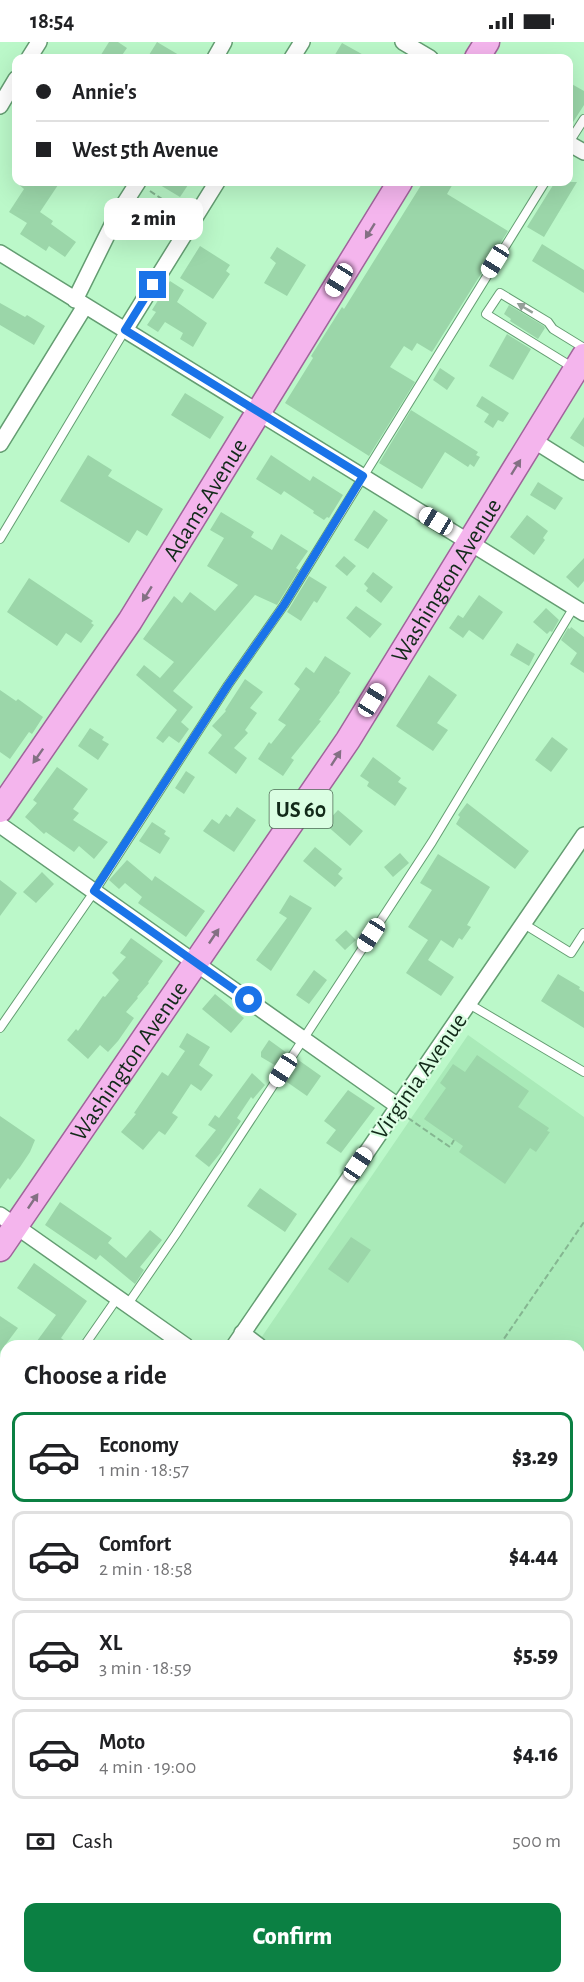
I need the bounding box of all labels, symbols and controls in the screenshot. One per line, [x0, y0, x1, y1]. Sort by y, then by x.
text: 18:54 [30, 10, 74, 32]
text: Annie's [72, 81, 137, 103]
text: West 5th Avenue [72, 139, 219, 161]
callout: 2 min [104, 198, 202, 240]
text: 2 min [131, 209, 176, 229]
one-way arrow [364, 223, 375, 239]
car [478, 241, 512, 281]
car [322, 260, 356, 300]
route end [139, 271, 166, 298]
one-way arrow [516, 303, 533, 313]
street label: Adams Avenue [159, 435, 252, 565]
one-way arrow [511, 458, 521, 475]
street label: Washington Avenue [388, 495, 506, 667]
car [416, 504, 456, 538]
one-way arrow [141, 586, 152, 602]
car [355, 680, 389, 720]
one-way arrow [33, 748, 44, 764]
one-way arrow [330, 750, 342, 766]
road number: US 60 [270, 790, 332, 828]
car [354, 915, 388, 955]
one-way arrow [208, 928, 219, 944]
street label: Washington Avenue [67, 977, 192, 1146]
route start [235, 986, 262, 1013]
street label: Virginia Avenue [368, 1009, 472, 1144]
car [266, 1050, 300, 1090]
car [340, 1144, 376, 1184]
one-way arrow [27, 1193, 38, 1209]
text: Choose a ride [24, 1362, 167, 1389]
icon: car [27, 1430, 81, 1484]
text: Economy [99, 1434, 179, 1456]
text: $3.29 [512, 1446, 558, 1468]
text: 1 min · 18:57 [99, 1460, 189, 1480]
icon: car [27, 1529, 81, 1583]
text: Comfort [99, 1533, 171, 1555]
text: $4.44 [509, 1545, 558, 1567]
text: 2 min · 18:58 [99, 1559, 193, 1579]
icon: car [27, 1628, 81, 1682]
text: XL [99, 1632, 122, 1654]
text: $5.59 [513, 1644, 558, 1666]
text: 3 min · 18:59 [99, 1658, 192, 1678]
icon: car [27, 1727, 81, 1781]
text: Moto [99, 1731, 145, 1753]
text: $4.16 [513, 1743, 558, 1765]
text: 4 min · 19:00 [99, 1757, 196, 1777]
icon: cash [24, 1825, 57, 1858]
text: Cash [72, 1830, 113, 1852]
text: 500 m [512, 1831, 561, 1851]
button: Confirm [24, 1903, 561, 1972]

